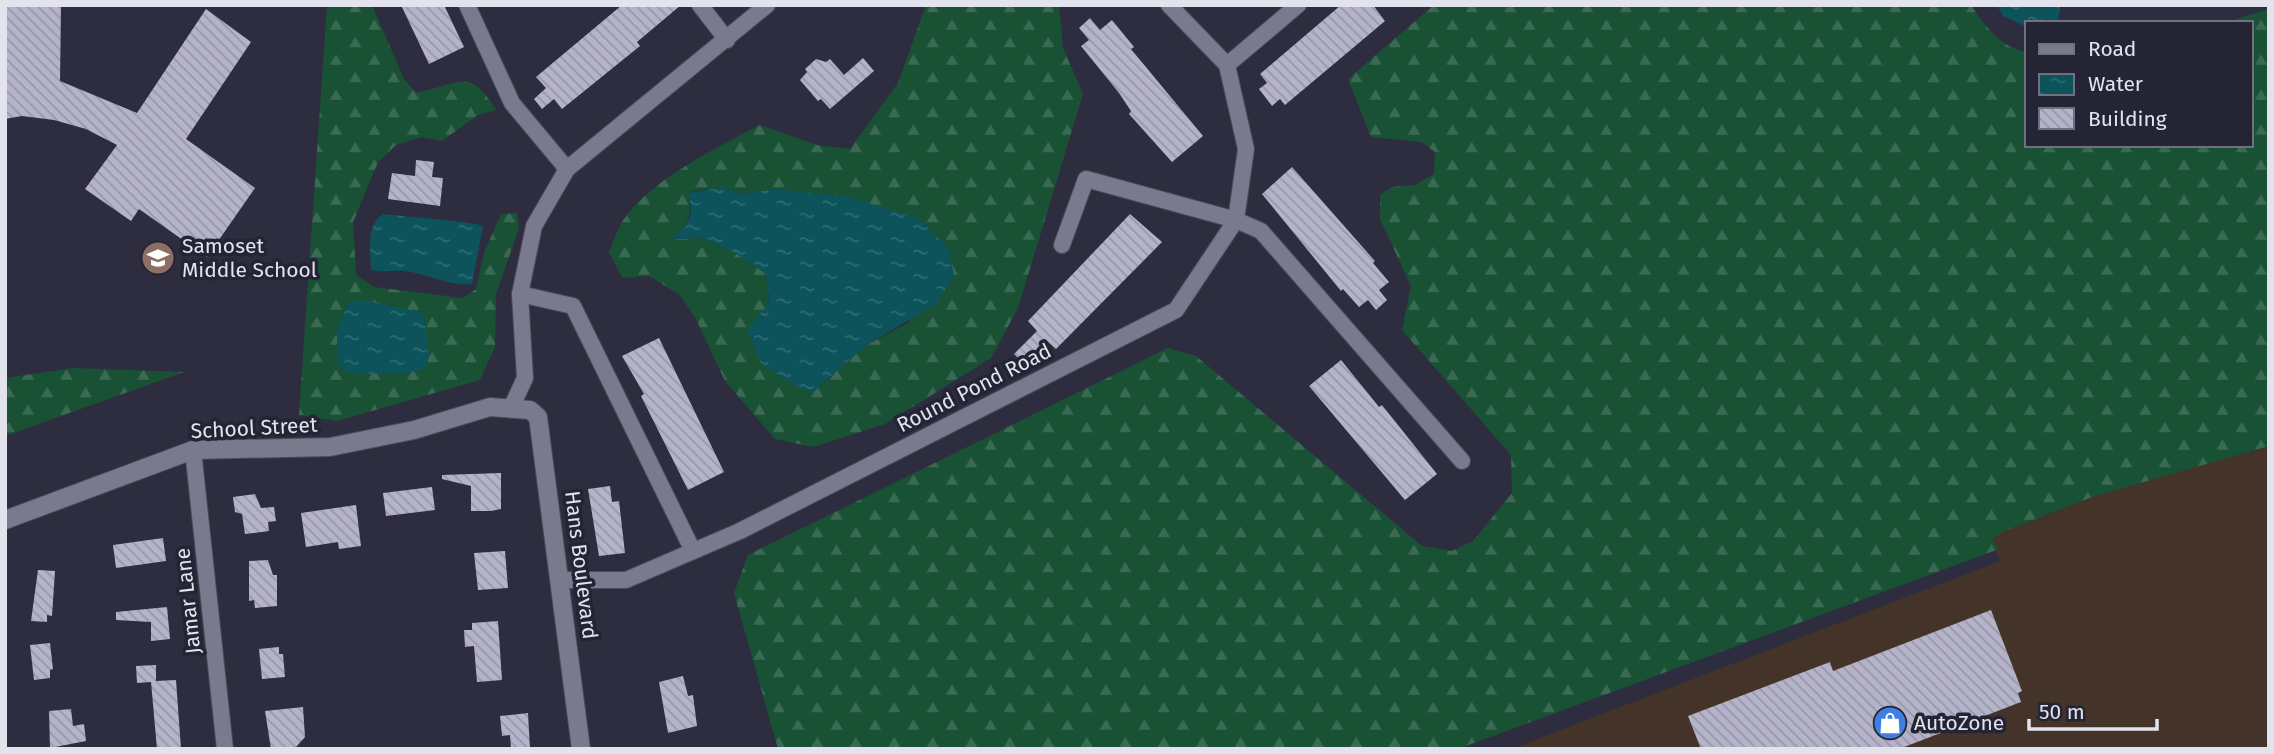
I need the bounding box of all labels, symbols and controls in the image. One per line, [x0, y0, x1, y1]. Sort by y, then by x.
legend [2025, 21, 2253, 147]
text: Road [2088, 36, 2136, 62]
text: Water [2088, 71, 2143, 97]
text: Building [2088, 106, 2167, 132]
place label: Samoset Middle School [182, 233, 317, 283]
school or university icon: Samoset Middle School [139, 239, 177, 277]
street label: Round Pond Road [892, 338, 1056, 438]
street label: School Street [190, 412, 319, 444]
street label: Hans Boulevard [559, 489, 603, 641]
street label: Jamar Lane [170, 547, 206, 655]
scale bar [2029, 688, 2157, 732]
text: 50 m [2039, 699, 2085, 725]
shop icon: AutoZone [1871, 704, 1909, 742]
place label: AutoZone [1914, 710, 2004, 736]

